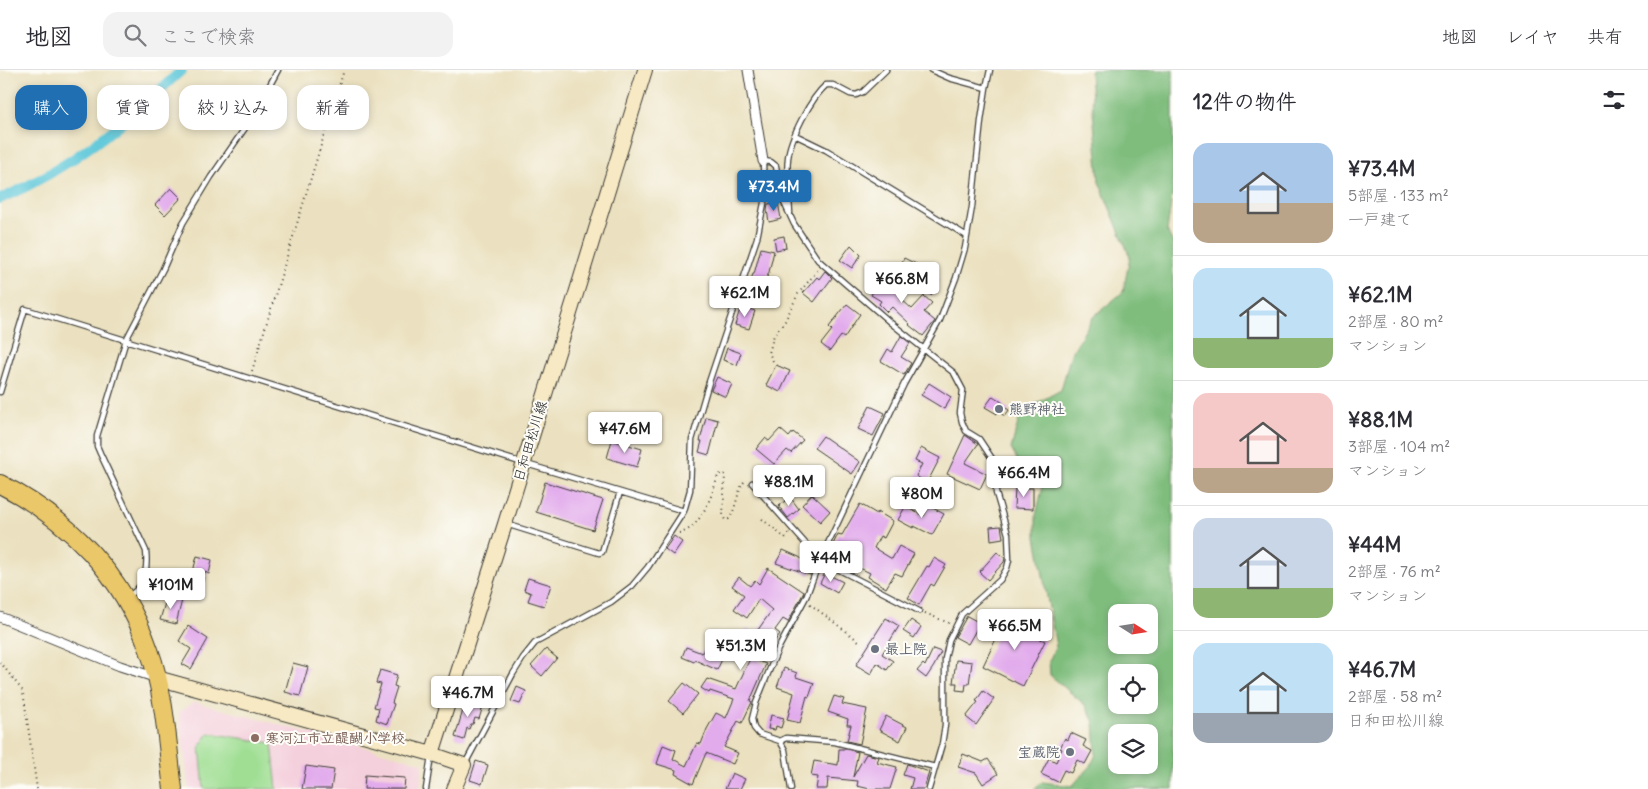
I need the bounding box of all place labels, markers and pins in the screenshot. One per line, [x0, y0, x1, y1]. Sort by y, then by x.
pin: ¥73.4M [733, 170, 815, 212]
pin: ¥66.8M [861, 262, 943, 304]
pin: ¥62.1M [704, 276, 786, 318]
place label: 熊野神社 [1009, 400, 1065, 418]
marker: 熊野神社 [993, 403, 1005, 415]
pin: ¥47.6M [584, 412, 666, 454]
pin: ¥66.4M [983, 456, 1065, 498]
pin: ¥88.1M [748, 464, 830, 507]
pin: ¥80M [892, 476, 952, 519]
pin: ¥44M [801, 540, 861, 583]
pin: ¥101M [136, 568, 206, 610]
pin: ¥66.5M [974, 608, 1056, 651]
pin: ¥51.3M [700, 628, 782, 671]
place label: 最上院 [885, 640, 927, 658]
marker: 最上院 [869, 643, 881, 655]
pin: ¥46.7M [427, 676, 509, 718]
place label: 寒河江市立醍醐小学校 [265, 729, 405, 747]
marker: 寒河江市立醍醐小学校 [249, 732, 261, 744]
place label: 宝蔵院 [1018, 743, 1060, 761]
marker: 宝蔵院 [1064, 746, 1076, 758]

